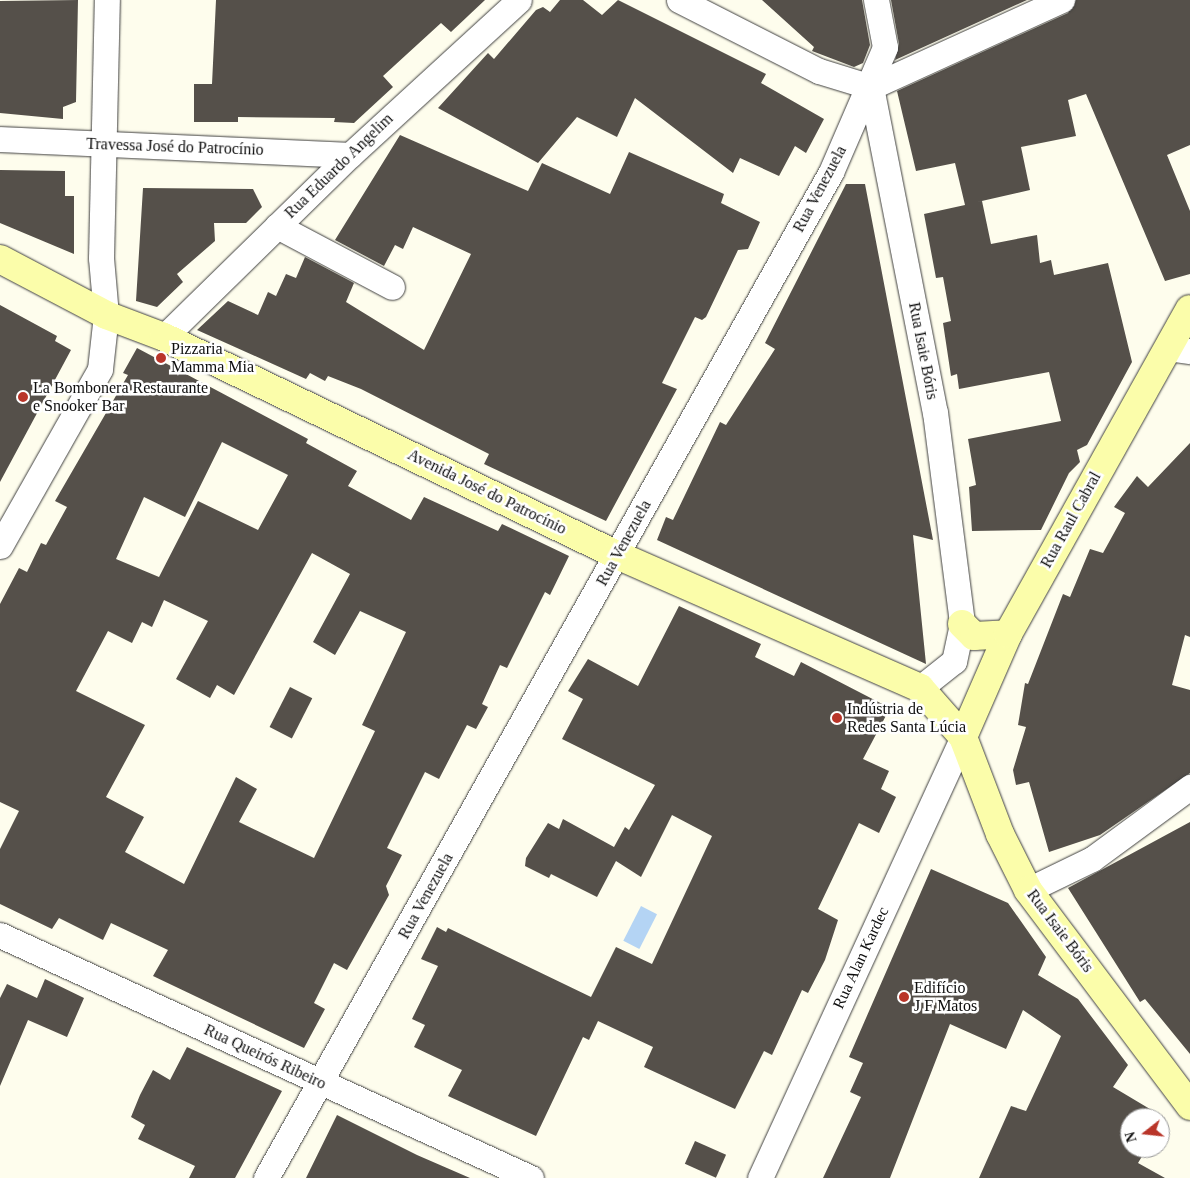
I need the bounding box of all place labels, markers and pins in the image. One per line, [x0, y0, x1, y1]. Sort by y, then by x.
place label: Pizzaria Mamma Mia [171, 339, 254, 377]
marker: Pizzaria Mamma Mia [155, 352, 167, 364]
place label: La Bombonera Restaurante e Snooker Bar [33, 378, 208, 416]
marker: La Bombonera Restaurante e Snooker Bar [17, 391, 29, 403]
place label: Indústria de Redes Santa Lúcia [847, 699, 966, 737]
marker: Indústria de Redes Santa Lúcia [831, 712, 843, 724]
place label: Edifício J F Matos [914, 978, 977, 1016]
marker: Edifício J F Matos [898, 991, 910, 1003]

